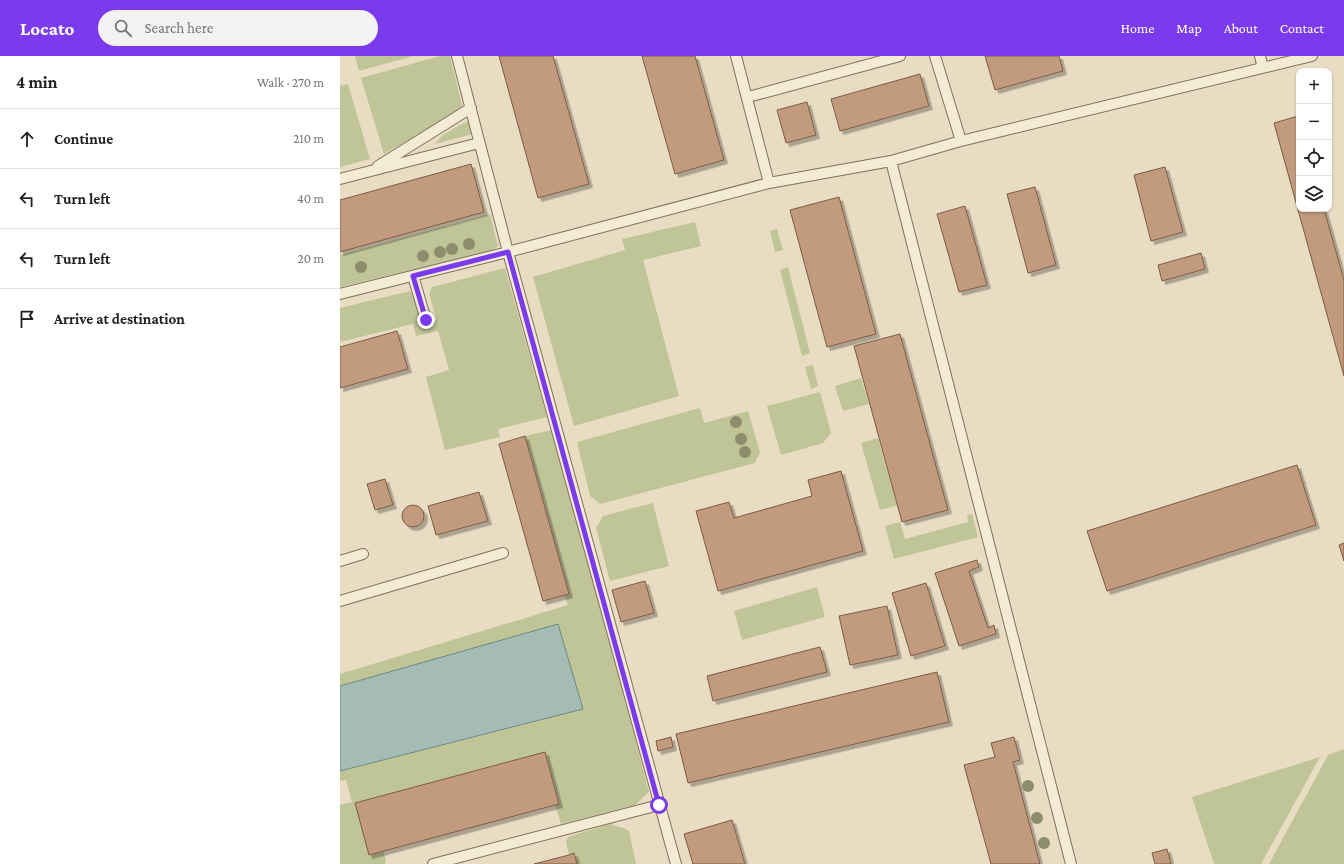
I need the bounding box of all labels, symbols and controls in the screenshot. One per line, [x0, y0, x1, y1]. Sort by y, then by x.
search box [98, 10, 378, 46]
icon: search [112, 17, 134, 39]
text: Locato [20, 18, 74, 39]
text: Search here [144, 20, 213, 36]
text: Home [1121, 20, 1154, 36]
text: Map [1176, 20, 1202, 36]
text: About [1224, 20, 1258, 36]
text: Contact [1280, 20, 1324, 36]
map controls [1296, 68, 1332, 212]
button: + [1296, 68, 1332, 104]
text: 4 min [16, 73, 58, 92]
text: Walk · 270 m [257, 75, 324, 90]
button: − [1296, 104, 1332, 140]
icon: ahead [16, 128, 38, 150]
text: Continue [54, 131, 113, 147]
text: 210 m [293, 131, 324, 146]
button: locate [1296, 140, 1332, 176]
button: layers [1296, 176, 1332, 212]
icon: left [16, 188, 38, 210]
text: Turn left [54, 191, 110, 207]
text: 40 m [297, 191, 324, 206]
icon: left [16, 248, 38, 270]
text: Turn left [54, 251, 110, 267]
text: 20 m [298, 251, 324, 266]
icon: arrive [16, 308, 38, 330]
text: Arrive at destination [54, 311, 185, 327]
route end [417, 311, 435, 329]
route start [650, 796, 668, 814]

